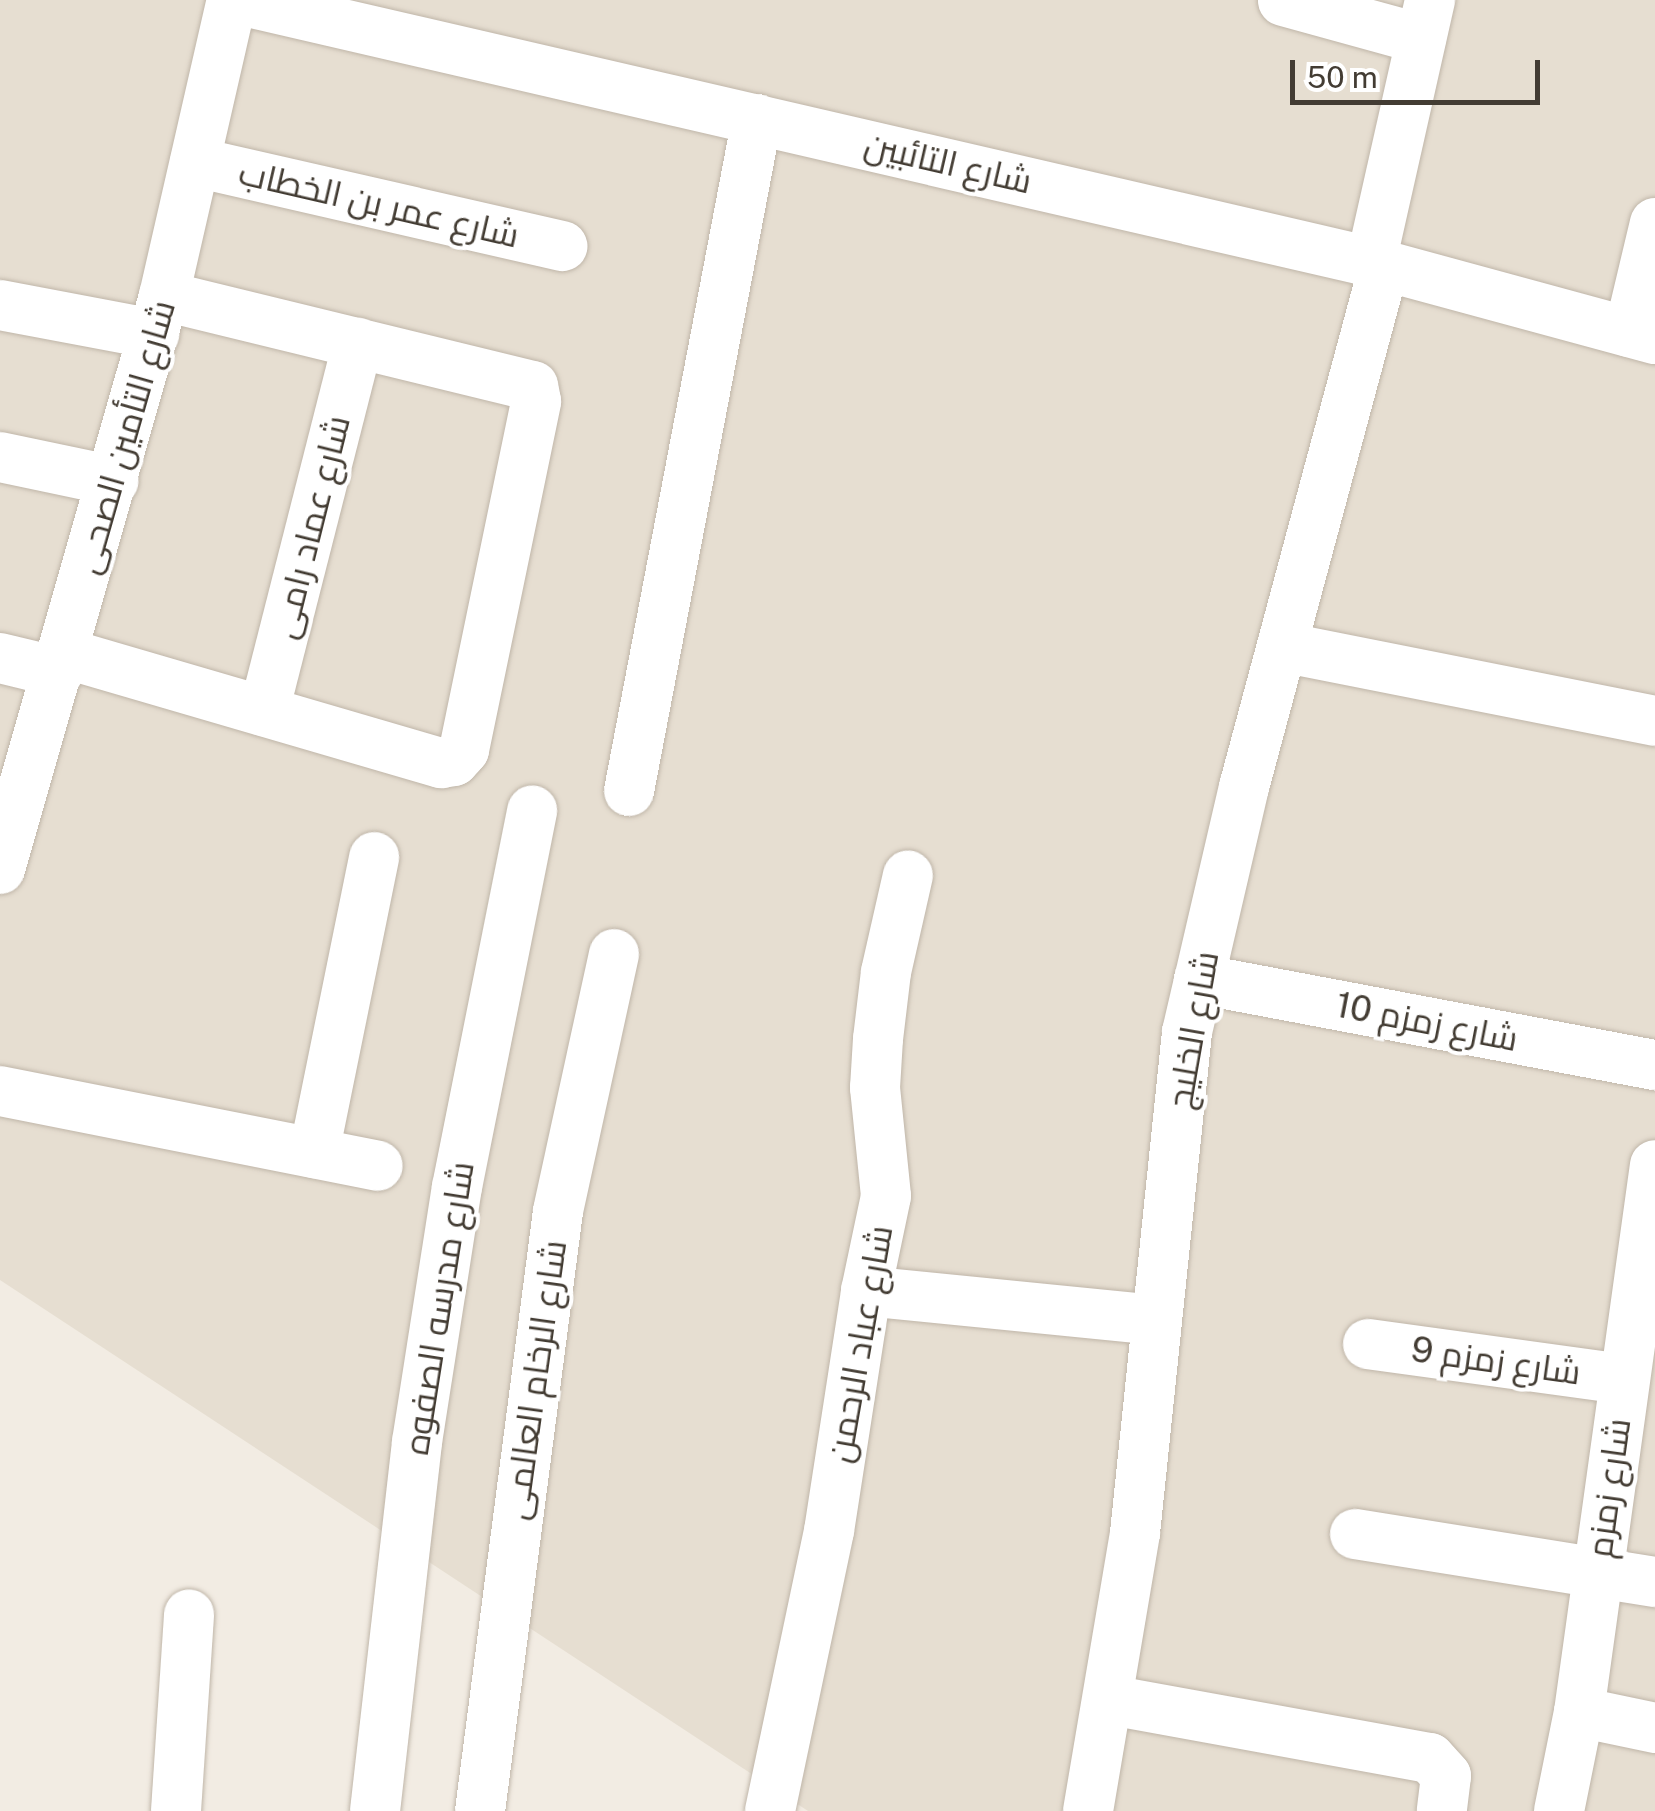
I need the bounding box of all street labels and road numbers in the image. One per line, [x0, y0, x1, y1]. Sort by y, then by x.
street label: شارع التائبين [860, 123, 1036, 203]
street label: شارع عمر بن الخطاب [235, 151, 523, 257]
street label: شارع التأمين الصحى [66, 295, 184, 579]
street label: شارع عماد رامى [263, 411, 359, 643]
street label: شارع الخليج [1158, 948, 1228, 1112]
street label: شارع زمزم 10 [1332, 984, 1522, 1060]
street label: شارع مدرسه الصفوه [395, 1158, 483, 1458]
street label: شارع عباد الرحمن [818, 1222, 902, 1466]
street label: شارع الرخام العالمى [495, 1238, 575, 1522]
street label: شارع زمزم 9 [1409, 1328, 1583, 1394]
street label: شارع زمزم [1578, 1416, 1640, 1560]

